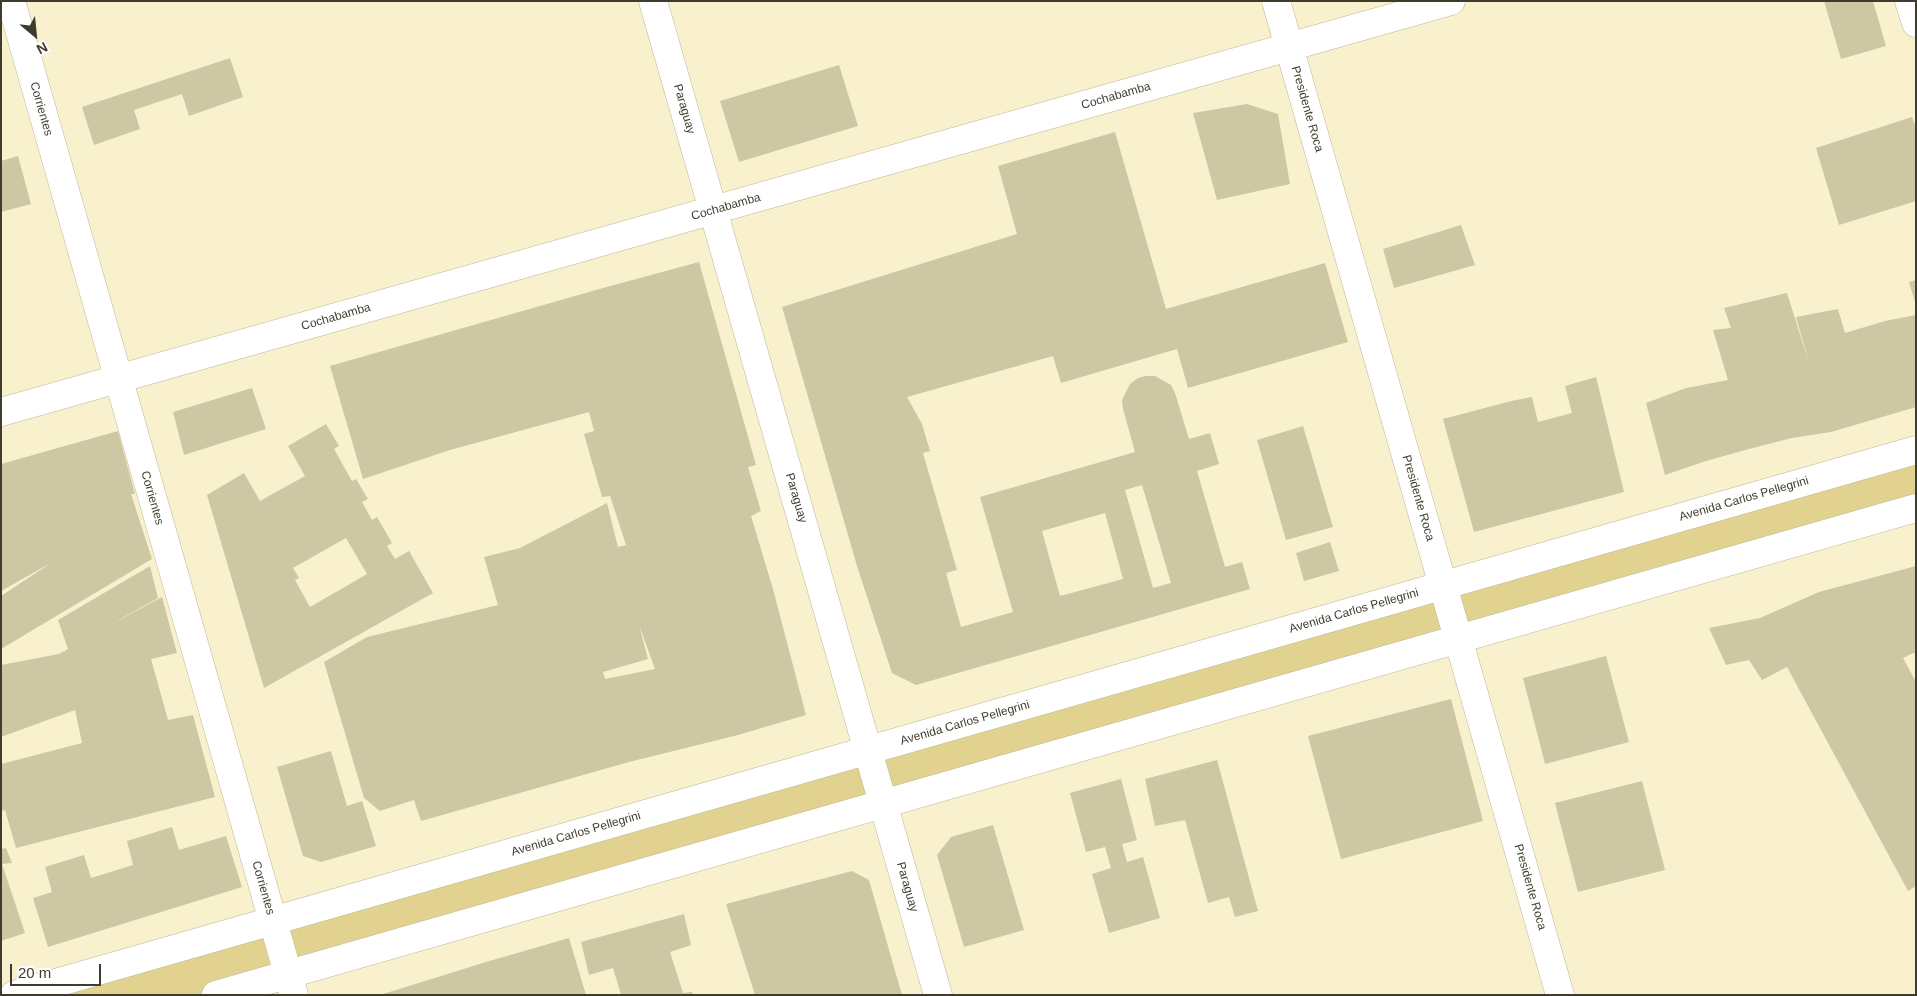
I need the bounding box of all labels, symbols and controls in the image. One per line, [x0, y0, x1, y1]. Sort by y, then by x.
north arrow [10, 10, 60, 60]
text: N [34, 39, 50, 58]
street label: Presidente Roca [1288, 64, 1326, 154]
street label: Cochabamba [1080, 79, 1152, 113]
street label: Corrientes [26, 80, 56, 138]
street label: Paraguay [670, 82, 698, 136]
street label: Cochabamba [690, 190, 762, 224]
street label: Cochabamba [300, 300, 372, 334]
street label: Presidente Roca [1399, 453, 1437, 543]
street label: Corrientes [137, 469, 167, 527]
street label: Paraguay [782, 471, 810, 525]
street label: Avenida Carlos Pellegrini [1678, 474, 1810, 524]
street label: Avenida Carlos Pellegrini [1288, 586, 1420, 636]
street label: Avenida Carlos Pellegrini [899, 698, 1031, 748]
street label: Avenida Carlos Pellegrini [510, 809, 642, 859]
street label: Presidente Roca [1511, 842, 1549, 932]
street label: Corrientes [248, 859, 278, 917]
street label: Paraguay [893, 860, 921, 914]
scale bar [12, 954, 104, 986]
text: 20 m [18, 964, 51, 981]

